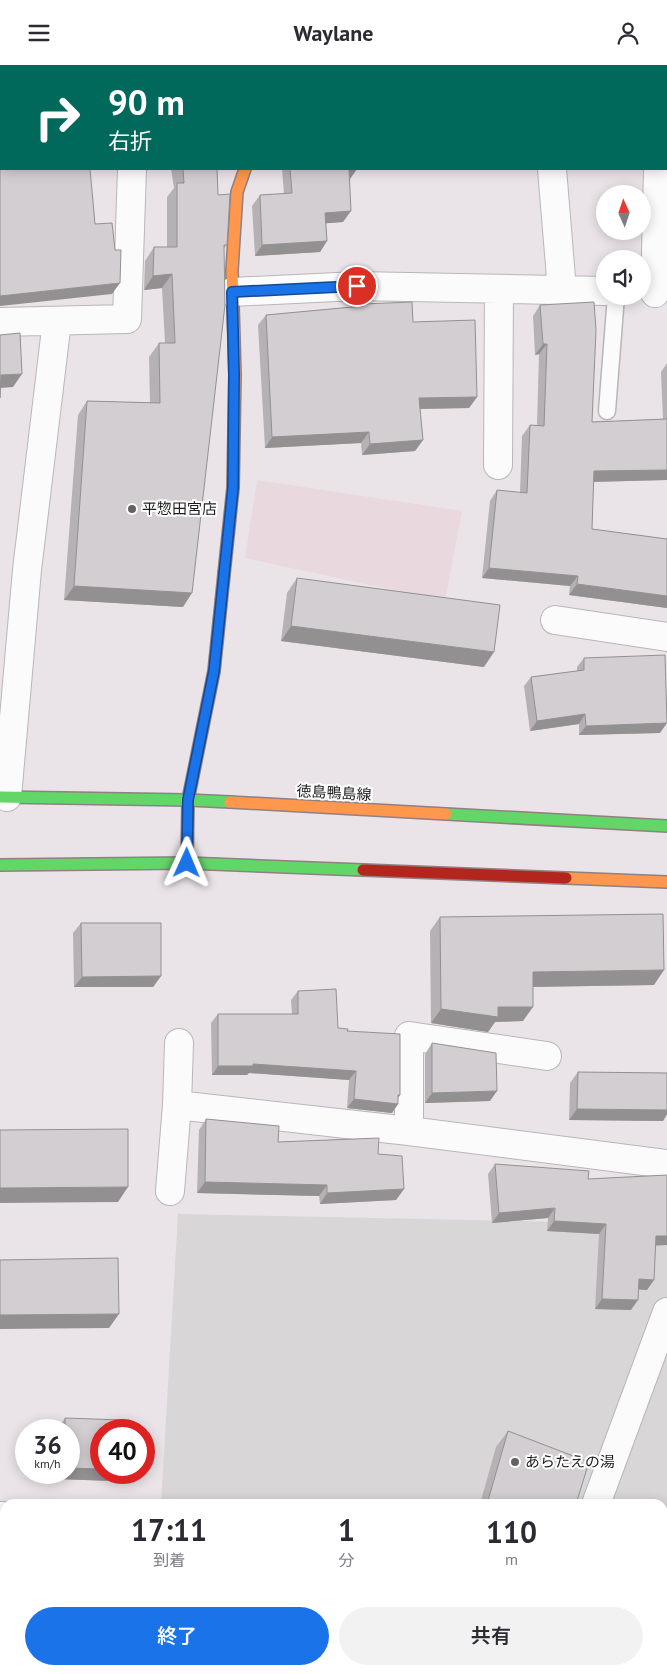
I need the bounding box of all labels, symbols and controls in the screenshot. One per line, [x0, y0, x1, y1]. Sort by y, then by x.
icon: menu [25, 19, 53, 47]
text: Waylane [294, 19, 373, 47]
icon: person [614, 19, 642, 47]
text: 90 m [108, 79, 185, 125]
icon: right [25, 85, 90, 150]
text: 右折 [108, 127, 152, 155]
north arrow [596, 185, 651, 240]
map controls [596, 185, 651, 305]
button: sound [596, 250, 651, 305]
pin [336, 265, 378, 307]
icon: arrive [343, 272, 371, 300]
place label: 平惣田宮店 [142, 499, 217, 518]
marker: 平惣田宮店 [126, 503, 138, 515]
street label: 徳島鴨島線 [296, 781, 372, 804]
position arrow [160, 836, 212, 888]
speed limit sign: 40 [90, 1419, 155, 1484]
text: 36 [33, 1429, 62, 1461]
place label: あらたえの湯 [525, 1452, 615, 1471]
text: km/h [34, 1456, 61, 1471]
marker: あらたえの湯 [509, 1456, 521, 1468]
text: 17:11 [131, 1510, 207, 1549]
text: 1 [338, 1510, 355, 1549]
text: 110 [486, 1512, 537, 1551]
text: m [505, 1549, 518, 1569]
text: 到着 [153, 1550, 185, 1570]
text: 分 [339, 1550, 355, 1570]
button: 終了 [25, 1607, 329, 1665]
button: 共有 [339, 1607, 643, 1665]

